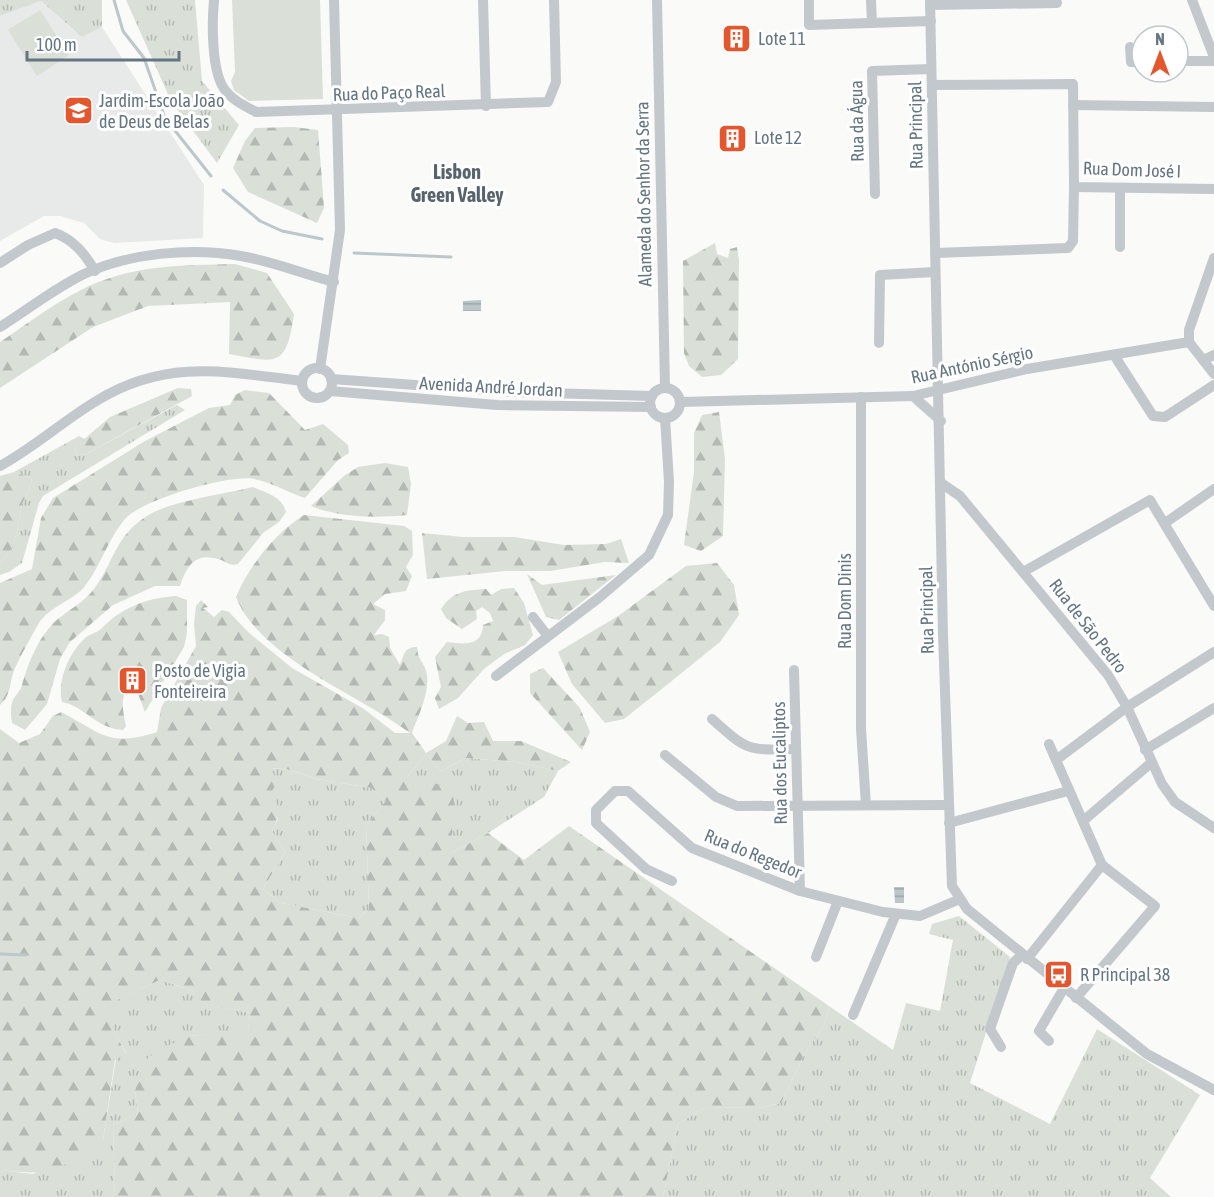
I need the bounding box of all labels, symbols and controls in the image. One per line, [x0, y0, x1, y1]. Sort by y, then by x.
building icon: Lote 11 [721, 23, 753, 55]
scale bar [27, 24, 178, 62]
north arrow [1130, 24, 1190, 84]
place label: Lote 11 [758, 28, 806, 49]
text: N [1155, 30, 1165, 48]
text: 100 m [36, 34, 77, 55]
street label: Rua do Paço Real [332, 80, 446, 105]
street label: Rua da Água [845, 80, 868, 162]
street label: Rua Principal [904, 81, 927, 169]
place label: Jardim-Escola João de Deus de Belas [99, 90, 224, 132]
school or university icon: Jardim-Escola João de Deus de Belas [62, 95, 94, 127]
street label: Alameda do Senhor da Serra [631, 101, 656, 287]
building icon: Lote 12 [717, 122, 749, 154]
place label: Lote 12 [754, 127, 802, 148]
street label: Rua Dom José I [1083, 157, 1182, 182]
district label: Lisbon Green Valley [410, 160, 504, 206]
street label: Rua António Sérgio [909, 341, 1035, 388]
street label: Avenida André Jordan [419, 372, 563, 401]
street label: Rua Dom Dinis [834, 553, 855, 649]
street label: Rua Principal [915, 566, 938, 654]
street label: Rua de São Pedro [1045, 574, 1132, 677]
place label: Posto de Vigia Fonteireira [154, 660, 246, 702]
building icon: Posto de Vigia Fonteireira [117, 665, 149, 697]
street label: Rua dos Eucaliptos [768, 701, 791, 825]
street label: Rua do Regedor [702, 825, 805, 883]
bus stop icon: R Principal 38 [1043, 959, 1075, 991]
place label: R Principal 38 [1080, 964, 1170, 985]

